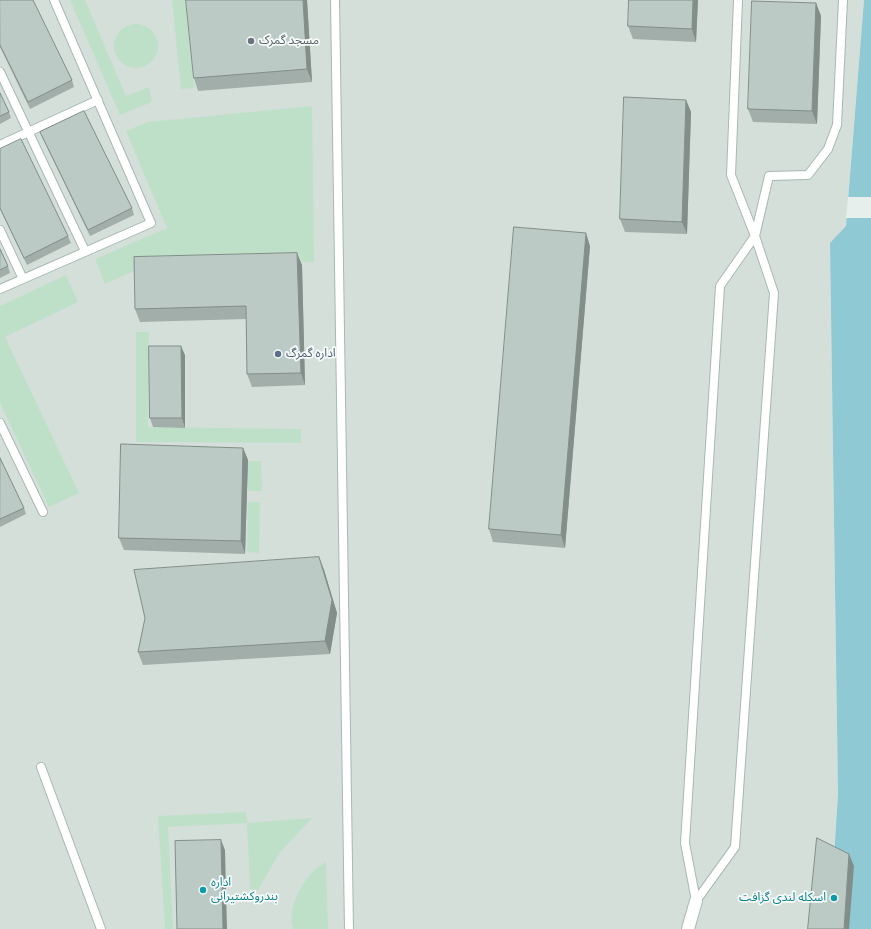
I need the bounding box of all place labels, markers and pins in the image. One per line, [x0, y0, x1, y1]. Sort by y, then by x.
place label: مسجد گمرک [259, 34, 319, 48]
marker: مسجد گمرک [246, 36, 256, 46]
place label: اداره گمرگ [286, 347, 336, 361]
marker: اداره گمرگ [273, 349, 283, 359]
place label: اداره بندروکشتیرانی [211, 876, 278, 904]
marker: اداره بندروکشتیرانی [198, 885, 208, 895]
place label: اسکله لندی گزافت [739, 891, 826, 905]
marker: اسکله لندی گزافت [829, 893, 839, 903]

